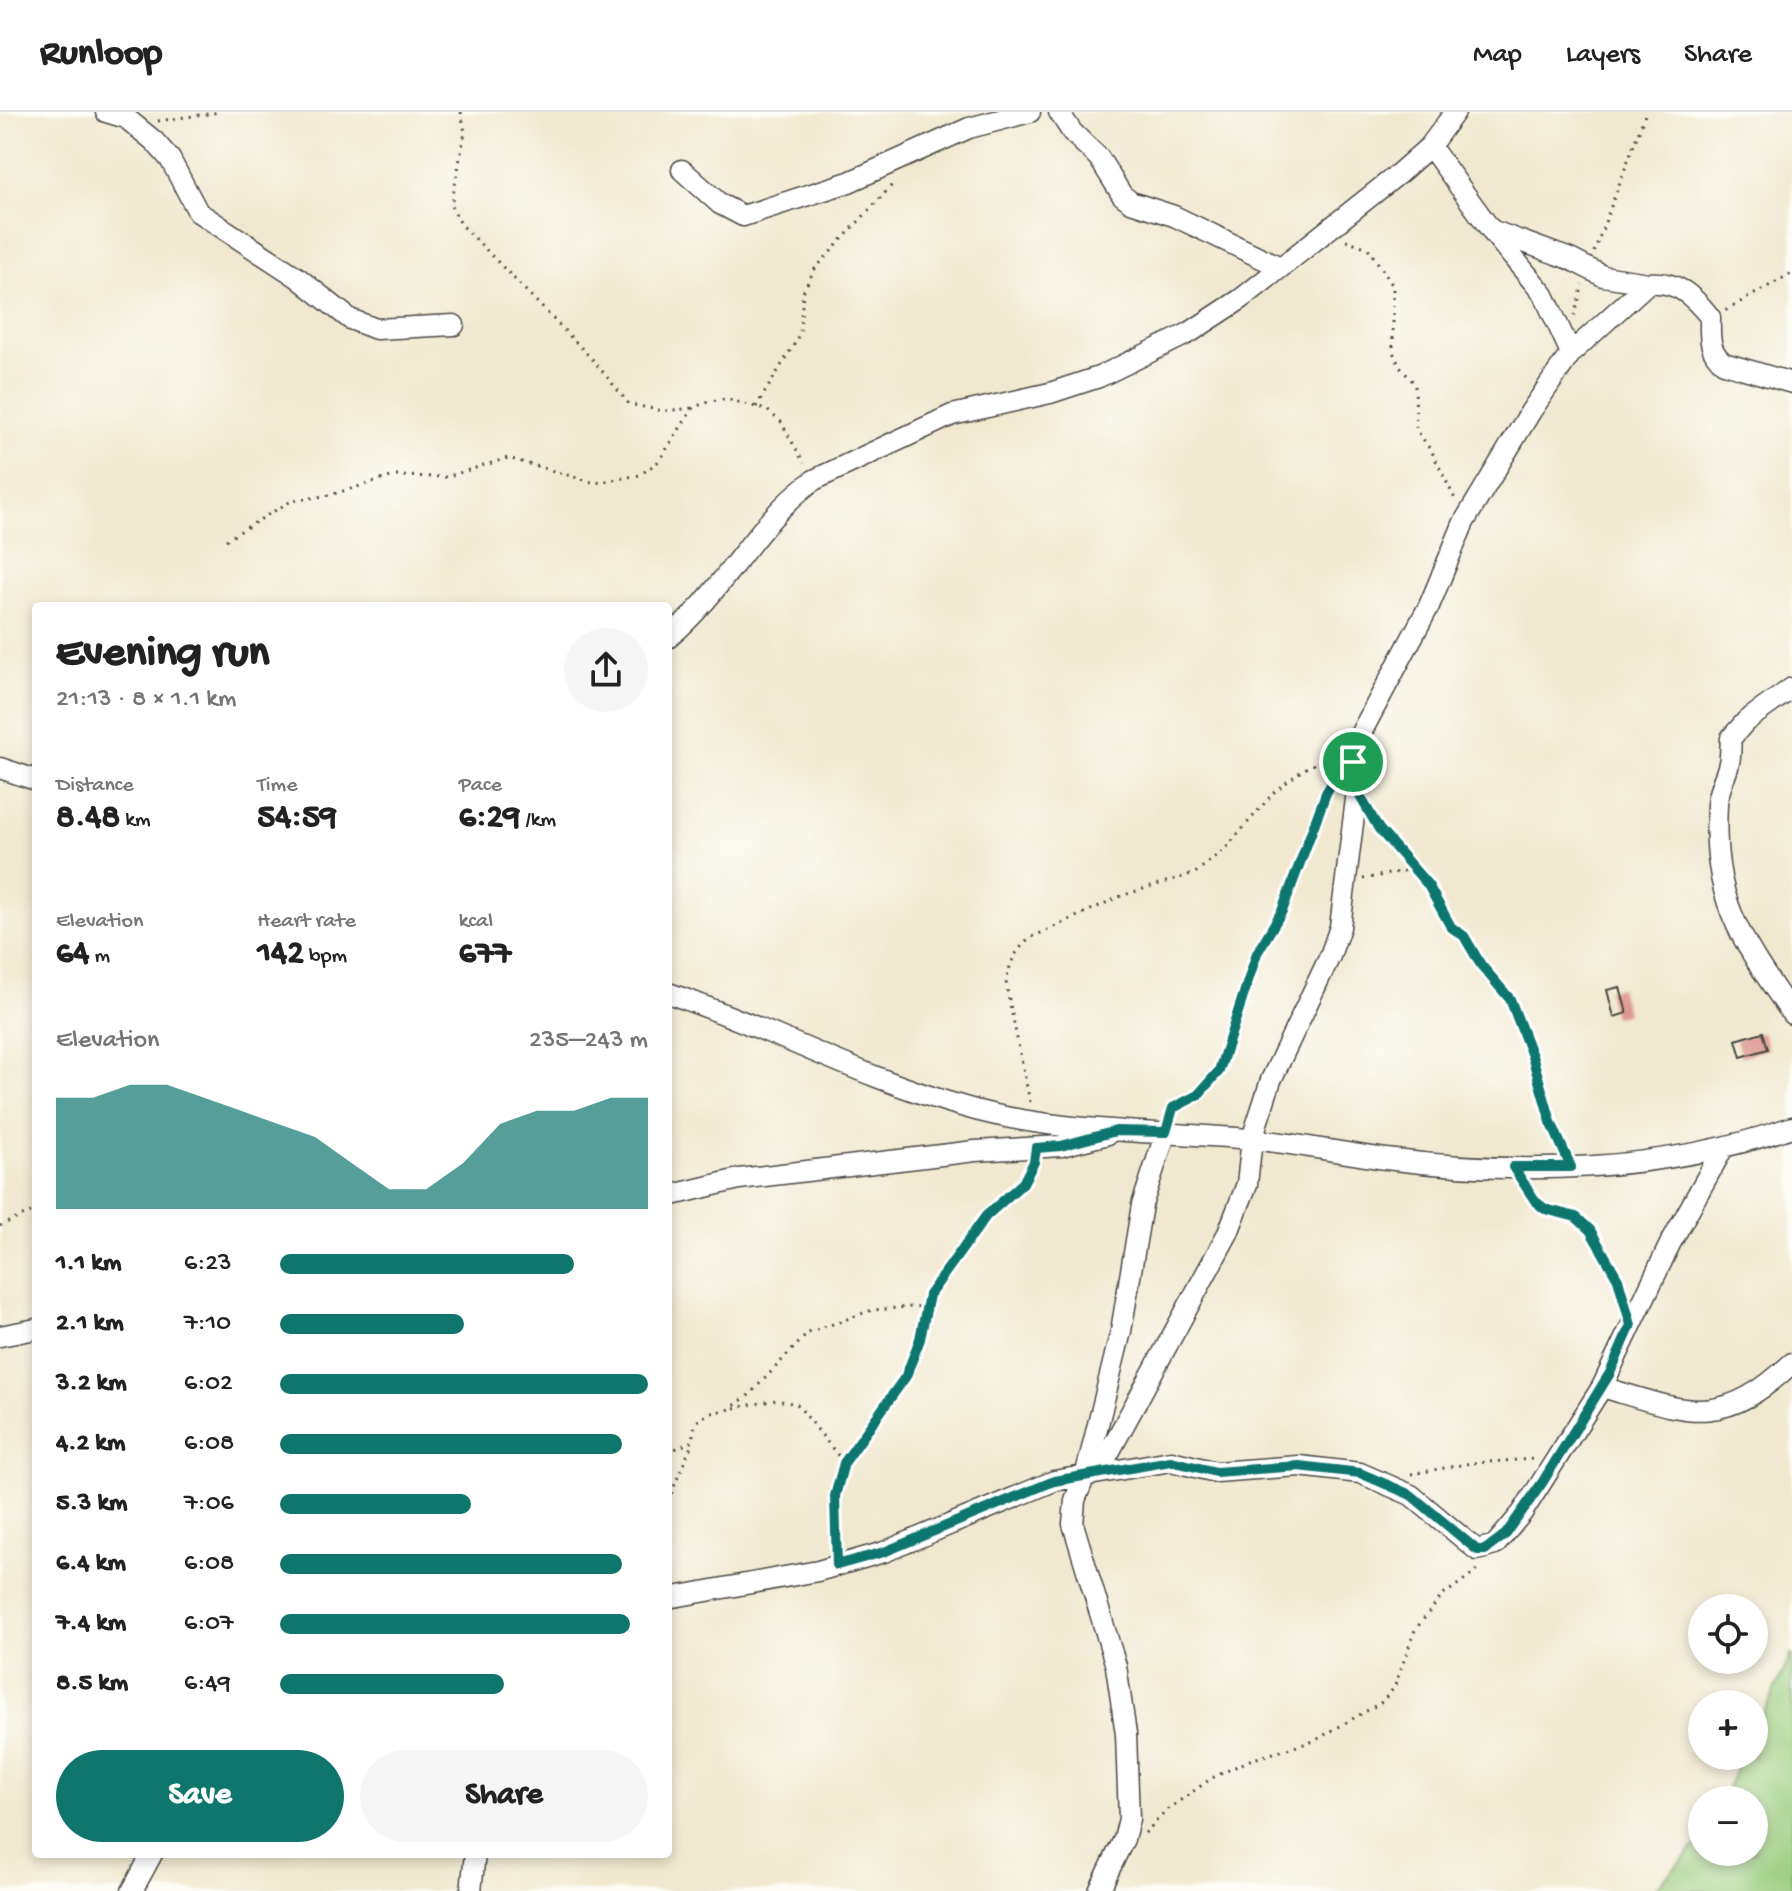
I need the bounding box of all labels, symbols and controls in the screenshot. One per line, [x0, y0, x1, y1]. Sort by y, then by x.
text: Runloop [40, 33, 162, 77]
text: Map [1473, 39, 1522, 72]
text: Layers [1566, 39, 1640, 72]
text: Share [1684, 39, 1752, 72]
button: share [564, 628, 648, 712]
text: Evening run [56, 629, 269, 681]
text: 21:13 · 8 × 1.1 km [56, 685, 236, 716]
pin [1319, 728, 1387, 796]
icon: arrive [1331, 740, 1375, 784]
text: Distance [56, 773, 134, 799]
text: Time [257, 773, 298, 799]
text: Pace [459, 773, 502, 799]
text: 8.48 [56, 799, 120, 839]
text: 54:59 [257, 799, 337, 839]
text: 6:29 [459, 799, 520, 839]
text: km [120, 808, 151, 834]
text: /km [520, 808, 556, 834]
text: Elevation [56, 909, 143, 935]
text: Heart rate [257, 909, 356, 935]
text: kcal [459, 909, 493, 935]
text: 64 [56, 935, 89, 975]
text: 142 [257, 935, 304, 975]
text: 677 [459, 935, 511, 975]
text: m [89, 944, 110, 970]
text: bpm [304, 944, 347, 970]
text: Elevation [56, 1026, 159, 1057]
text: 235–243 m [529, 1026, 648, 1057]
text: 1.1 km [56, 1249, 121, 1280]
text: 6:23 [184, 1249, 232, 1280]
text: 2.1 km [56, 1309, 124, 1340]
text: 7:10 [184, 1309, 231, 1340]
text: 3.2 km [56, 1369, 127, 1400]
text: 6:02 [184, 1369, 233, 1400]
text: 4.2 km [56, 1429, 125, 1460]
text: 6:08 [184, 1429, 234, 1460]
text: 5.3 km [56, 1489, 128, 1520]
text: 7:06 [184, 1489, 234, 1520]
text: 6.4 km [56, 1549, 126, 1580]
text: 6:08 [184, 1549, 234, 1580]
map controls [1688, 1594, 1768, 1866]
button: locate [1688, 1594, 1768, 1674]
text: 7.4 km [56, 1609, 126, 1640]
text: 6:07 [184, 1609, 234, 1640]
text: 8.5 km [56, 1669, 128, 1700]
text: 6:49 [184, 1669, 231, 1700]
button: + [1688, 1690, 1768, 1770]
button: Save [56, 1750, 344, 1842]
button: Share [360, 1750, 648, 1842]
button: − [1688, 1786, 1768, 1866]

